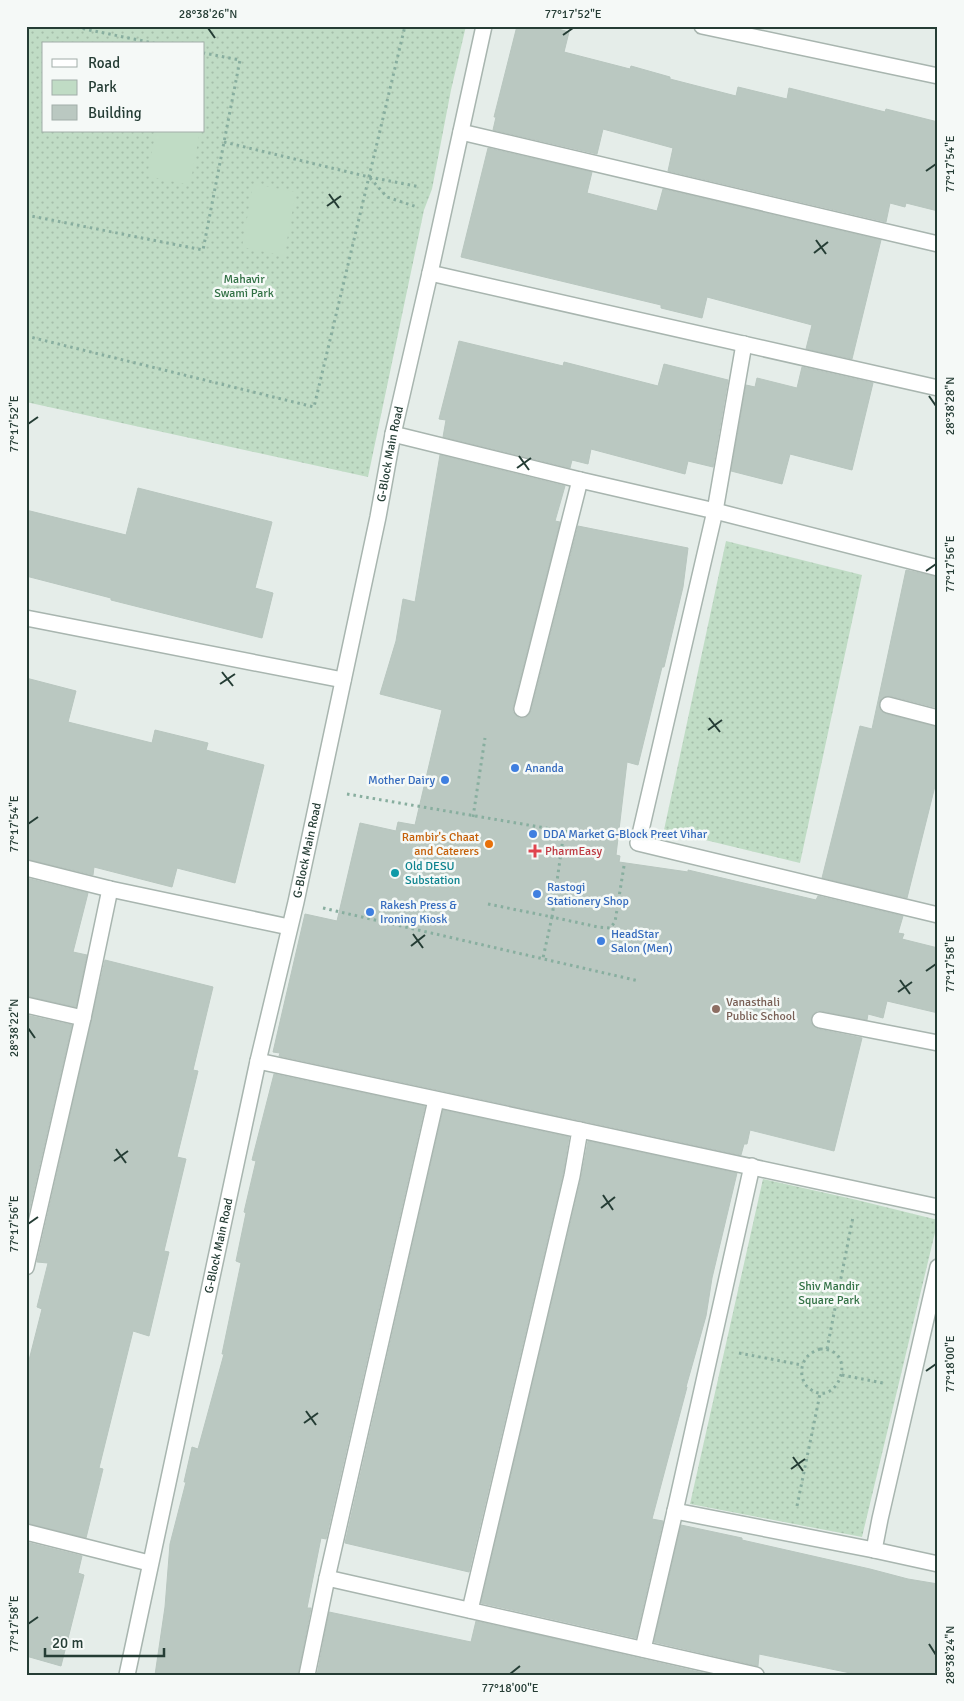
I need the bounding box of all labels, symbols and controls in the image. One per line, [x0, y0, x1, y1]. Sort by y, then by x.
text: 28°38'26"N [179, 7, 237, 22]
text: 77°17'52"E [544, 7, 602, 22]
legend [42, 42, 205, 132]
text: Road [88, 54, 120, 72]
text: Park [88, 78, 117, 96]
text: Building [88, 104, 142, 122]
text: 77°17'54"E [943, 135, 958, 193]
park label: Mahavir Swami Park [214, 272, 274, 301]
text: 28°38'28"N [943, 377, 958, 435]
text: 77°17'52"E [7, 395, 22, 453]
street label: G-Block Main Road [373, 405, 407, 503]
text: 77°17'56"E [943, 535, 958, 593]
place label: Ananda [525, 761, 564, 776]
marker: Ananda [509, 762, 521, 774]
place label: Mother Dairy [368, 773, 435, 788]
marker: Mother Dairy [439, 774, 451, 786]
text: 77°17'54"E [7, 795, 22, 853]
street label: G-Block Main Road [290, 801, 324, 900]
place label: DDA Market G-Block Preet Vihar [543, 827, 708, 842]
marker: DDA Market G-Block Preet Vihar [527, 828, 539, 840]
place label: Rambir's Chaat and Caterers [402, 830, 479, 859]
marker: Rambir's Chaat and Caterers [483, 838, 495, 850]
place label: PharmEasy [545, 844, 602, 859]
marker: PharmEasy [529, 845, 541, 857]
place label: Old DESU Substation [405, 859, 460, 888]
marker: Old DESU Substation [389, 867, 401, 879]
place label: Rastogi Stationery Shop [547, 880, 629, 909]
marker: Rastogi Stationery Shop [531, 888, 543, 900]
place label: Rakesh Press & Ironing Kiosk [380, 898, 457, 927]
marker: Rakesh Press & Ironing Kiosk [364, 906, 376, 918]
place label: HeadStar Salon (Men) [611, 927, 673, 956]
marker: HeadStar Salon (Men) [595, 935, 607, 947]
text: 77°17'58"E [943, 935, 958, 993]
place label: Vanasthali Public School [726, 995, 796, 1024]
text: 28°38'22"N [7, 999, 22, 1057]
marker: Vanasthali Public School [710, 1003, 722, 1015]
text: 77°17'56"E [7, 1195, 22, 1253]
street label: G-Block Main Road [201, 1197, 236, 1295]
park label: Shiv Mandir Square Park [798, 1279, 860, 1308]
text: 77°18'00"E [943, 1335, 958, 1393]
text: 77°17'58"E [7, 1595, 22, 1653]
scale bar [45, 1626, 164, 1658]
text: 28°38'24"N [943, 1626, 958, 1684]
text: 20 m [52, 1634, 83, 1652]
text: 77°18'00"E [481, 1681, 539, 1696]

